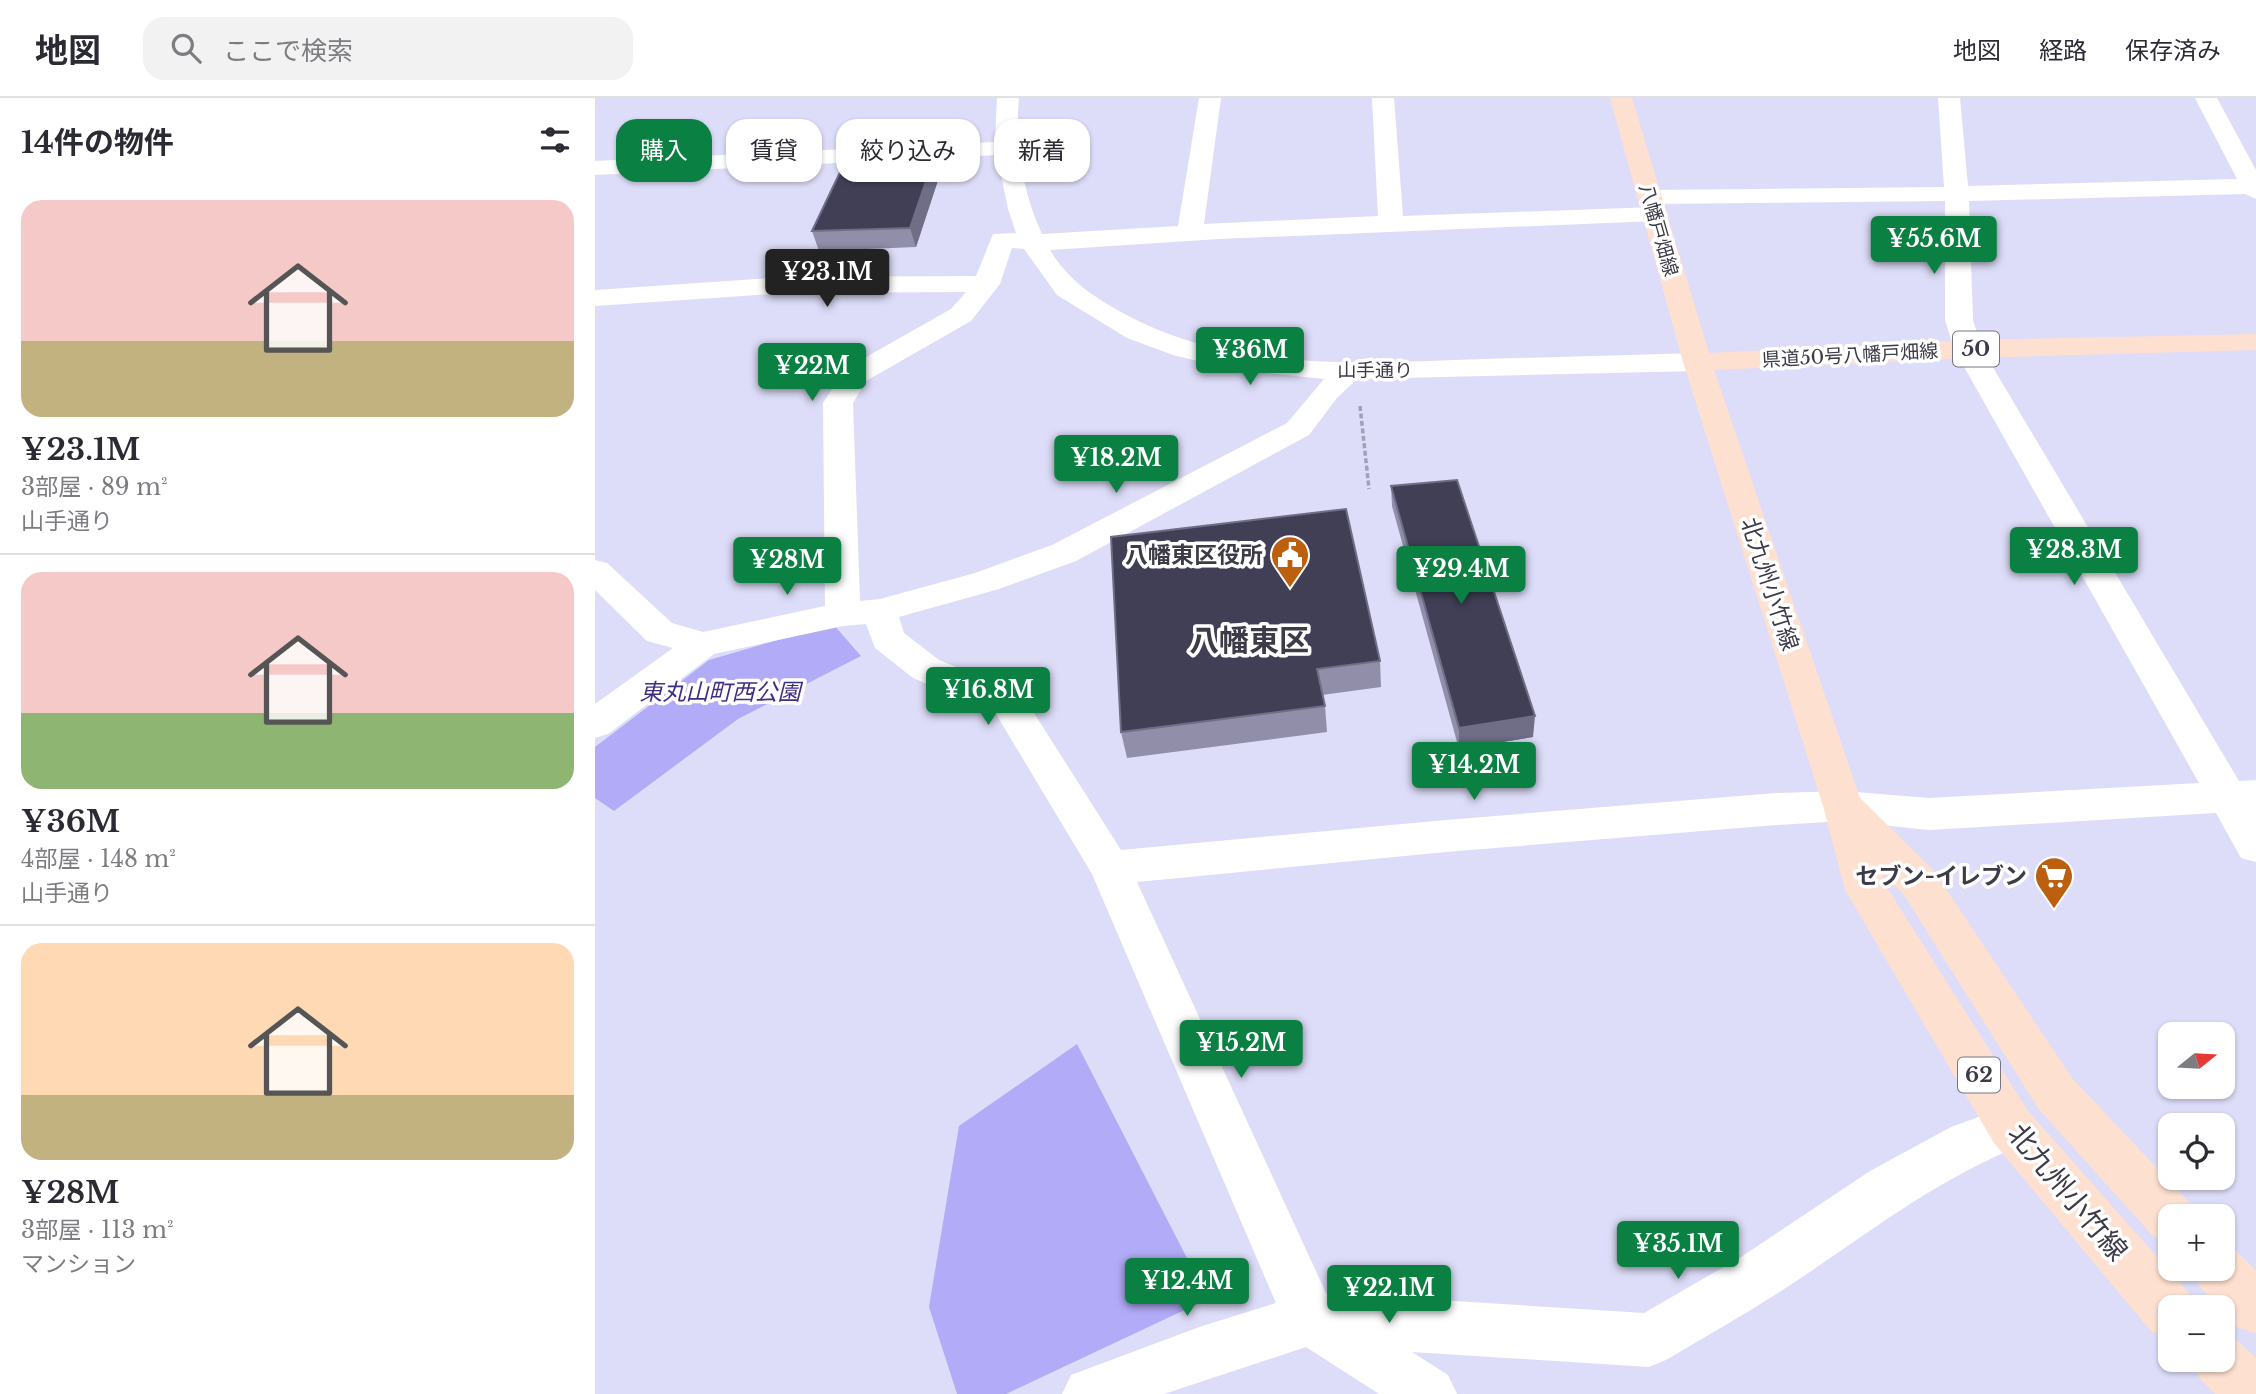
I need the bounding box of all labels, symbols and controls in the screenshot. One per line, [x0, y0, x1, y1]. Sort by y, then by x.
search box [143, 17, 633, 80]
icon: search [167, 29, 205, 67]
text: 地図 [35, 30, 101, 71]
text: ここで検索 [223, 35, 353, 67]
text: 地図 [1953, 36, 2001, 65]
text: 経路 [2039, 36, 2087, 65]
text: 保存済み [2125, 36, 2221, 65]
chip: 購入 [616, 119, 712, 182]
chip: 賃貸 [726, 119, 822, 182]
chip: 絞り込み [836, 119, 980, 182]
chip: 新着 [994, 119, 1090, 182]
icon: filters [536, 121, 574, 159]
text: 14件の物件 [21, 124, 174, 161]
street label: 八幡戸畑線 [1634, 181, 1683, 279]
pin: ¥55.6M [1877, 216, 1991, 276]
text: ¥55.6M [1887, 225, 1981, 253]
icon: home [235, 245, 361, 371]
pin: ¥23.1M [770, 250, 884, 309]
text: ¥23.1M [781, 258, 873, 286]
pin: ¥36M [1209, 328, 1291, 387]
road number: 50 [1953, 331, 1999, 366]
text: ¥36M [1212, 336, 1288, 364]
street label: 県道50号八幡戸畑線 [1761, 339, 1939, 372]
pin: ¥22M [771, 344, 853, 403]
text: ¥22M [774, 352, 850, 380]
street label: 山手通り [1337, 359, 1413, 382]
text: ¥23.1M [21, 431, 140, 468]
pin: ¥18.2M [1059, 436, 1173, 495]
text: ¥18.2M [1070, 444, 1162, 472]
text: 3部屋 · 89 m² [21, 473, 168, 501]
text: 山手通り [21, 507, 113, 535]
street label: 北九州小竹線 [1735, 514, 1805, 654]
pin: ¥28.3M [2017, 528, 2131, 587]
public building icon: 八幡東区役所 [1269, 534, 1311, 589]
text: ¥28.3M [2026, 536, 2122, 564]
pin: ¥28M [746, 538, 828, 597]
place label: 八幡東区役所 [1125, 541, 1263, 569]
text: ¥28M [749, 546, 825, 574]
pin: ¥29.4M [1404, 546, 1518, 606]
text: ¥29.4M [1412, 555, 1510, 583]
icon: home [235, 617, 361, 743]
district label: 八幡東区 [1189, 622, 1309, 659]
pin: ¥16.8M [931, 668, 1045, 727]
text: ¥16.8M [942, 676, 1034, 704]
park label: 東丸山町西公園 [640, 678, 804, 706]
pin: ¥14.2M [1417, 742, 1531, 802]
text: ¥14.2M [1428, 751, 1520, 779]
text: ¥36M [21, 803, 120, 840]
text: 4部屋 · 148 m² [21, 845, 176, 873]
supermarket icon: セブン-イレブン [2033, 855, 2075, 910]
place label: セブン-イレブン [1855, 862, 2027, 890]
text: 山手通り [21, 879, 113, 907]
icon: home [235, 988, 361, 1114]
pin: ¥15.2M [1184, 1020, 1298, 1080]
north arrow [2158, 1022, 2235, 1099]
map controls [2158, 1022, 2235, 1372]
text: ¥15.2M [1196, 1029, 1286, 1057]
road number: 62 [1958, 1058, 2000, 1093]
button: locate [2158, 1113, 2235, 1190]
street label: 北九州小竹線 [2000, 1117, 2135, 1268]
text: ¥28M [21, 1174, 119, 1211]
button: + [2158, 1204, 2235, 1281]
text: 3部屋 · 113 m² [21, 1216, 173, 1244]
pin: ¥35.1M [1621, 1222, 1735, 1281]
text: ¥35.1M [1633, 1230, 1723, 1258]
text: マンション [21, 1250, 136, 1278]
pin: ¥12.4M [1130, 1258, 1244, 1318]
pin: ¥22.1M [1332, 1266, 1446, 1325]
text: ¥12.4M [1141, 1267, 1233, 1295]
text: ¥22.1M [1343, 1274, 1435, 1302]
button: − [2158, 1295, 2235, 1372]

